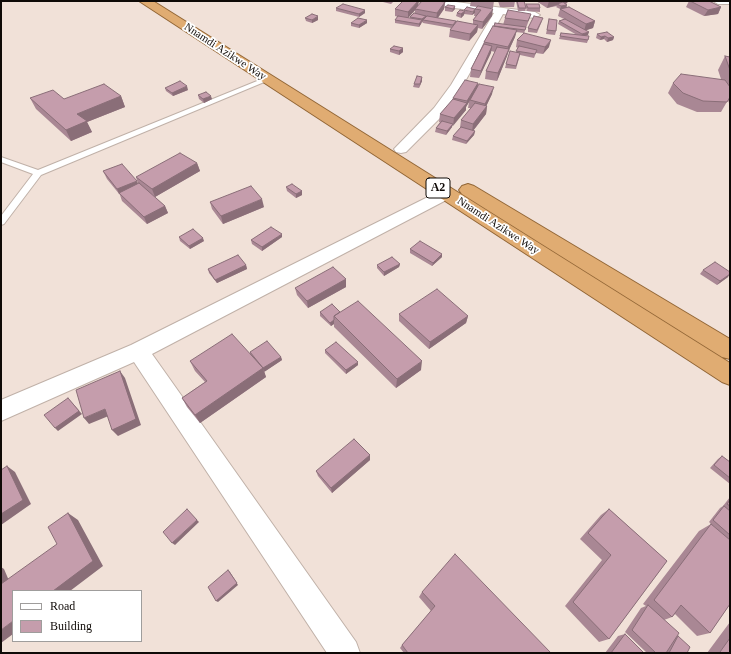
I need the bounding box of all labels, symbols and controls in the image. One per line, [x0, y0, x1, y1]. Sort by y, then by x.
street label: Nnamdi Azikwe Way [182, 21, 268, 83]
road number: A2 [426, 178, 450, 198]
street label: Nnamdi Azikwe Way [455, 195, 541, 257]
legend [12, 590, 142, 642]
text: Road [50, 599, 75, 613]
text: Building [50, 619, 92, 633]

